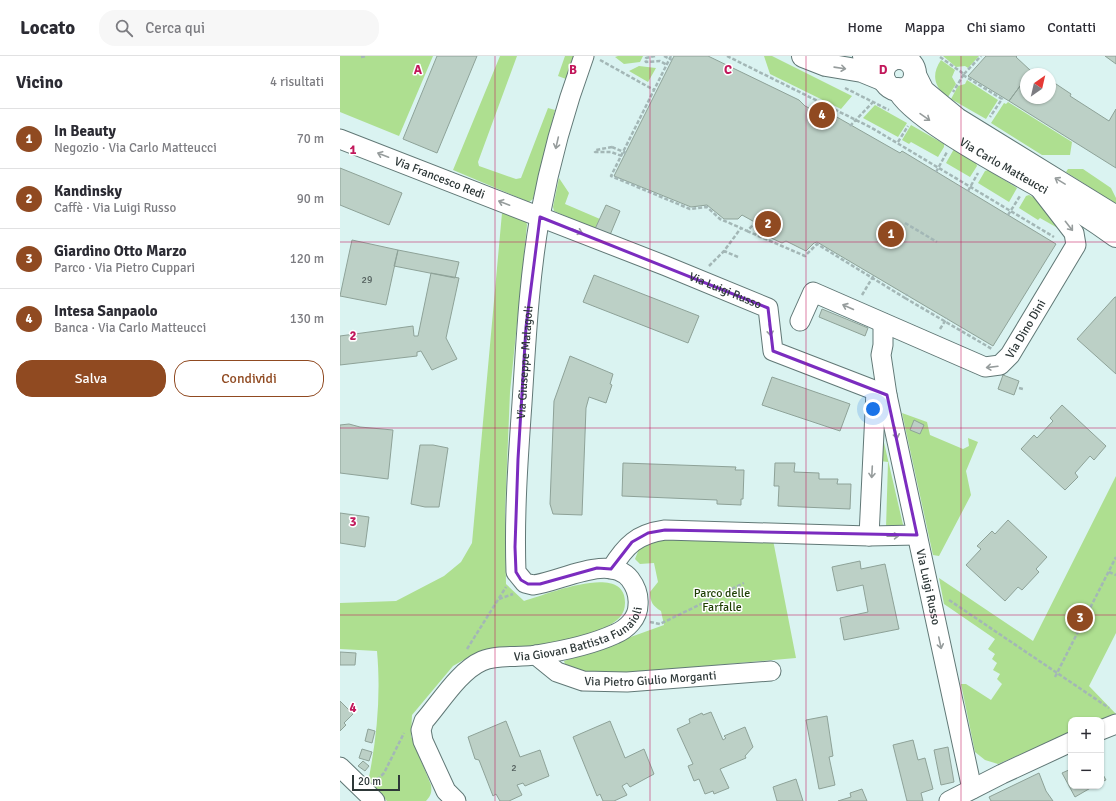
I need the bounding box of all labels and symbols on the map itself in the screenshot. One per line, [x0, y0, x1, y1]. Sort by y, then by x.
text: A [414, 62, 423, 78]
text: B [569, 62, 577, 78]
text: C [724, 62, 732, 78]
text: D [879, 62, 888, 78]
one-way arrow [833, 64, 846, 72]
north arrow [1020, 68, 1056, 104]
pin: 4 [809, 100, 835, 130]
one-way arrow [919, 113, 930, 121]
street label: Via Carlo Matteucci [957, 134, 1051, 197]
one-way arrow [553, 136, 560, 149]
text: 1 [349, 142, 357, 158]
one-way arrow [377, 151, 389, 159]
street label: Via Francesco Redi [392, 153, 487, 202]
one-way arrow [1054, 176, 1066, 184]
one-way arrow [498, 198, 510, 206]
pin: 2 [755, 209, 781, 239]
pin: 1 [878, 219, 904, 249]
one-way arrow [1065, 221, 1073, 232]
one-way arrow [570, 228, 582, 235]
street label: Via Luigi Russo [687, 269, 764, 312]
house number: 29 [362, 274, 372, 286]
street label: Via Dino Dini [1002, 297, 1049, 361]
one-way arrow [843, 303, 855, 310]
street label: Via Giuseppe Malagoli [513, 305, 536, 420]
one-way arrow [767, 323, 774, 336]
text: 2 [349, 328, 357, 344]
one-way arrow [985, 363, 998, 370]
your location [863, 399, 883, 419]
one-way arrow [892, 426, 900, 439]
one-way arrow [869, 465, 876, 478]
text: 3 [349, 514, 357, 530]
one-way arrow [886, 532, 899, 540]
street label: Via Luigi Russo [913, 548, 944, 626]
park label: Parco delle Farfalle [694, 586, 750, 615]
pin: 3 [1067, 603, 1093, 633]
street label: Via Giovan Battista Funaioli [514, 606, 645, 664]
one-way arrow [937, 636, 945, 649]
street label: Via Pietro Giulio Morganti [584, 668, 717, 690]
text: 4 [349, 700, 357, 716]
house number: 2 [511, 762, 517, 774]
scale bar [352, 773, 400, 792]

